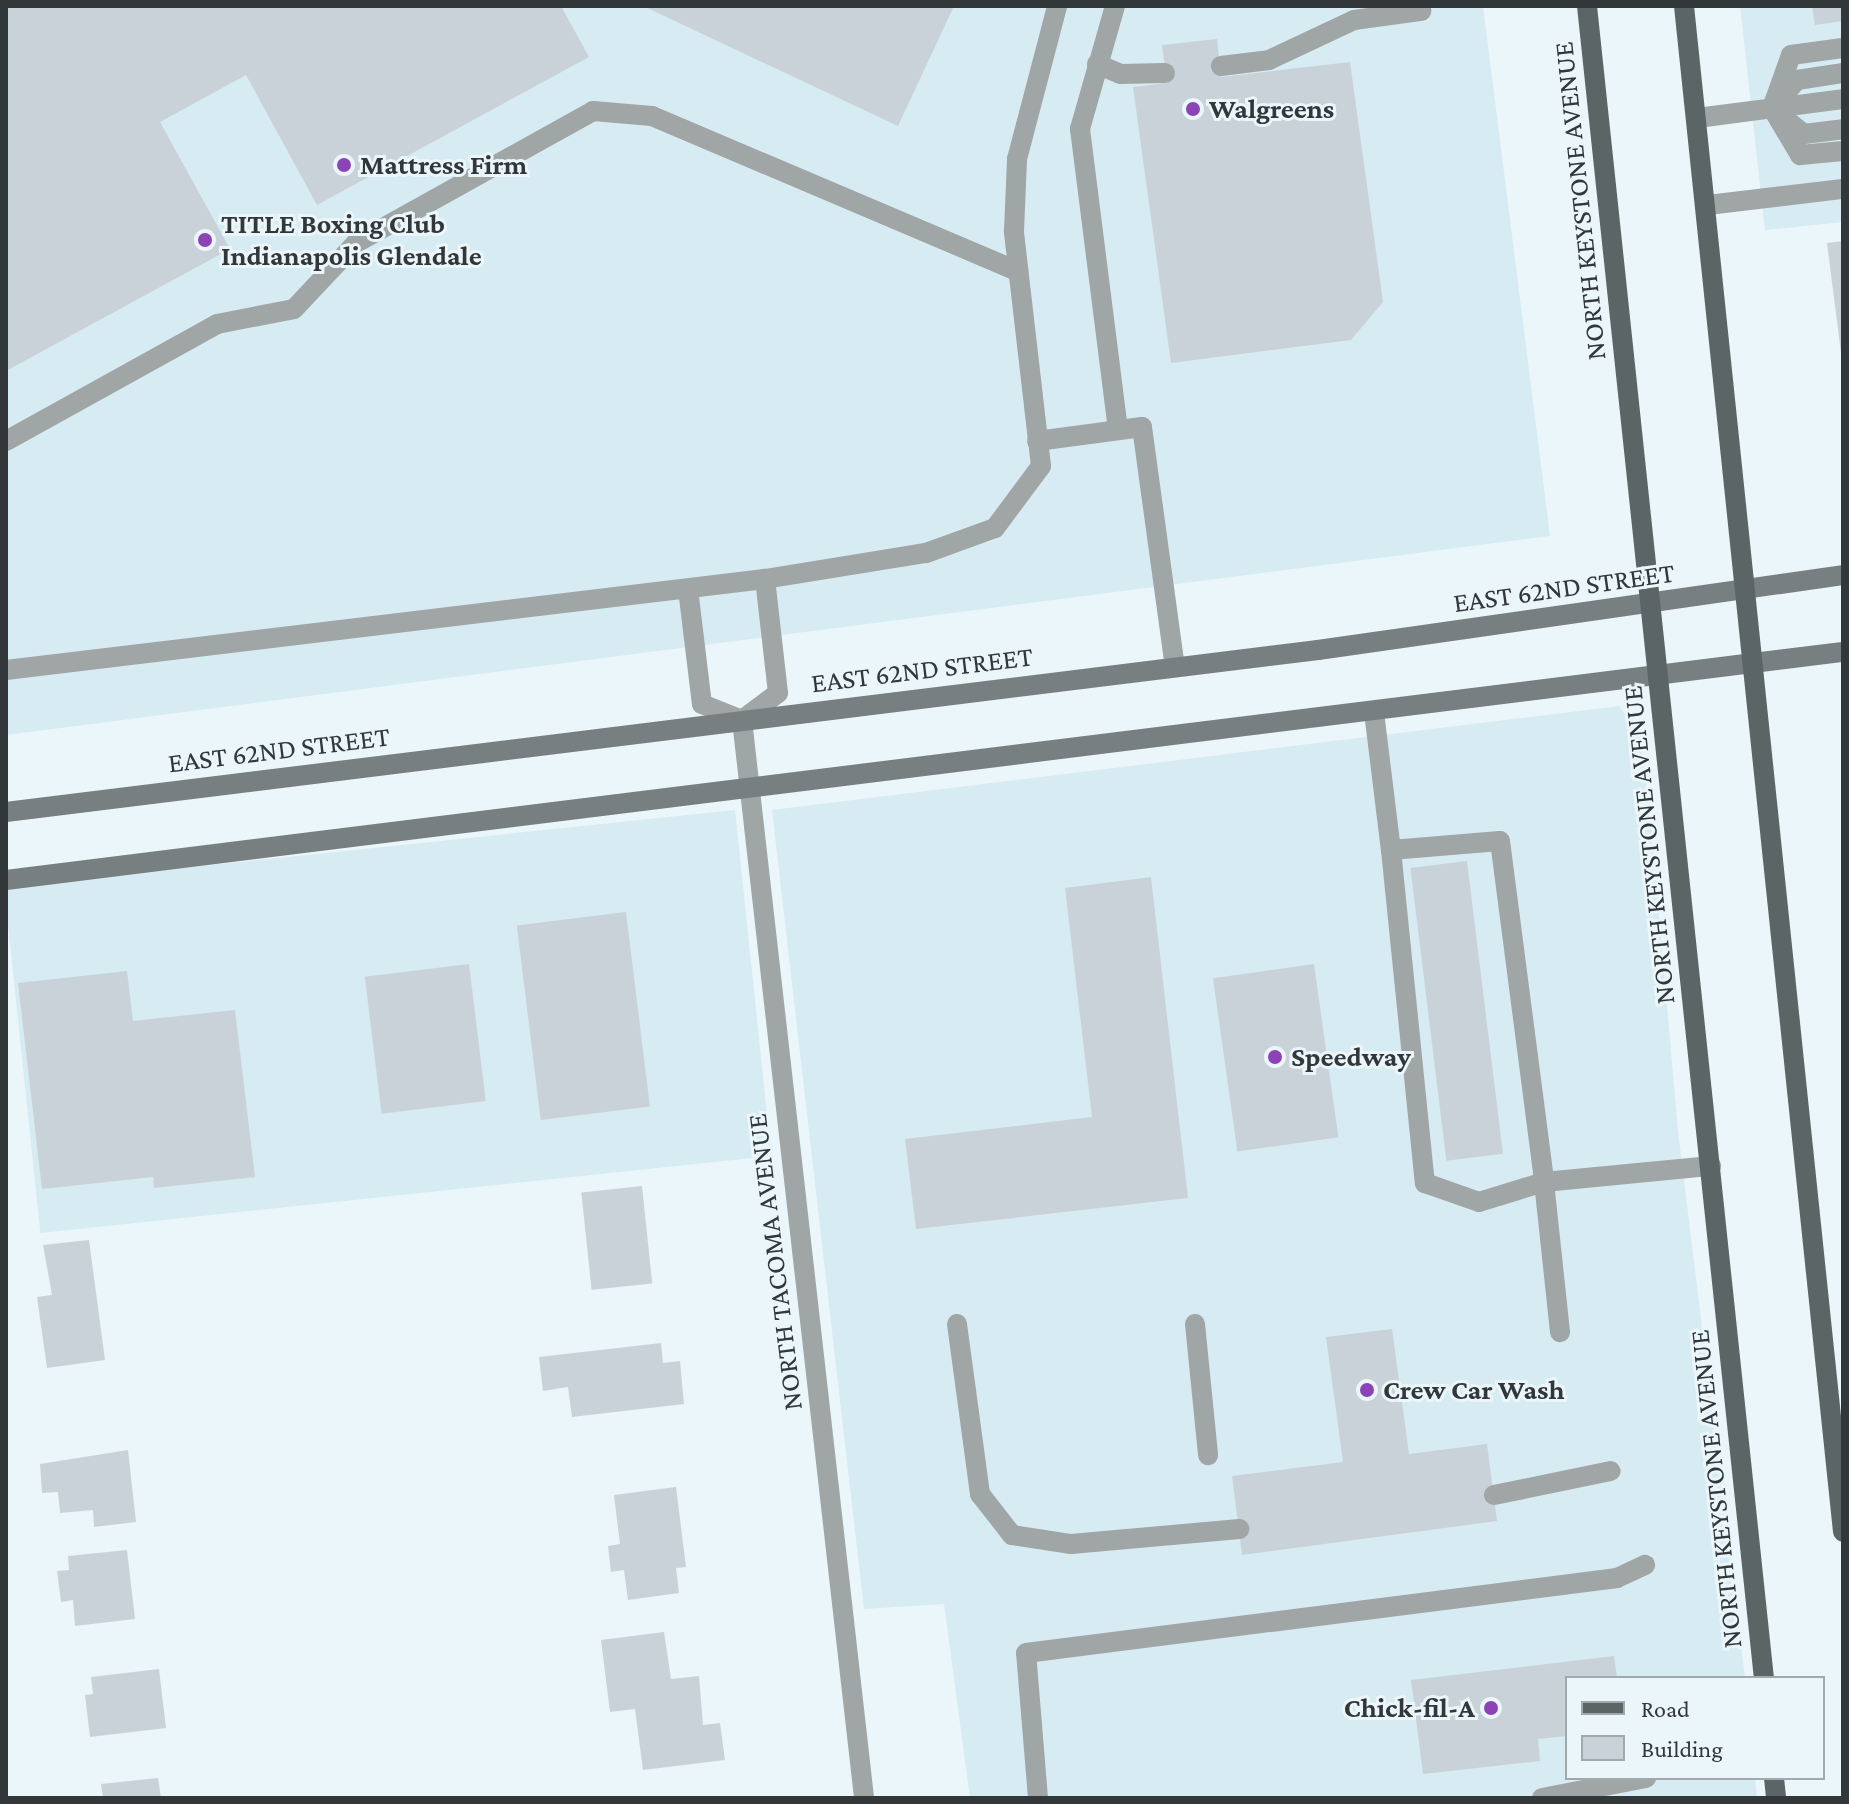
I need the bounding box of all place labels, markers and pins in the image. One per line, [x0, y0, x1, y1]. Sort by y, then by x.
place label: Walgreens [1209, 92, 1334, 126]
marker: Walgreens [1184, 100, 1202, 118]
place label: Mattress Firm [360, 148, 527, 182]
marker: Mattress Firm [335, 156, 353, 174]
place label: TITLE Boxing Club Indianapolis Glendale [221, 207, 482, 273]
marker: TITLE Boxing Club Indianapolis Glendale [196, 231, 214, 249]
place label: Speedway [1291, 1040, 1411, 1074]
marker: Speedway [1266, 1048, 1284, 1066]
place label: Crew Car Wash [1383, 1373, 1565, 1407]
marker: Crew Car Wash [1358, 1381, 1376, 1399]
place label: Chick-fil-A [1344, 1691, 1475, 1725]
marker: Chick-fil-A [1482, 1699, 1500, 1717]

